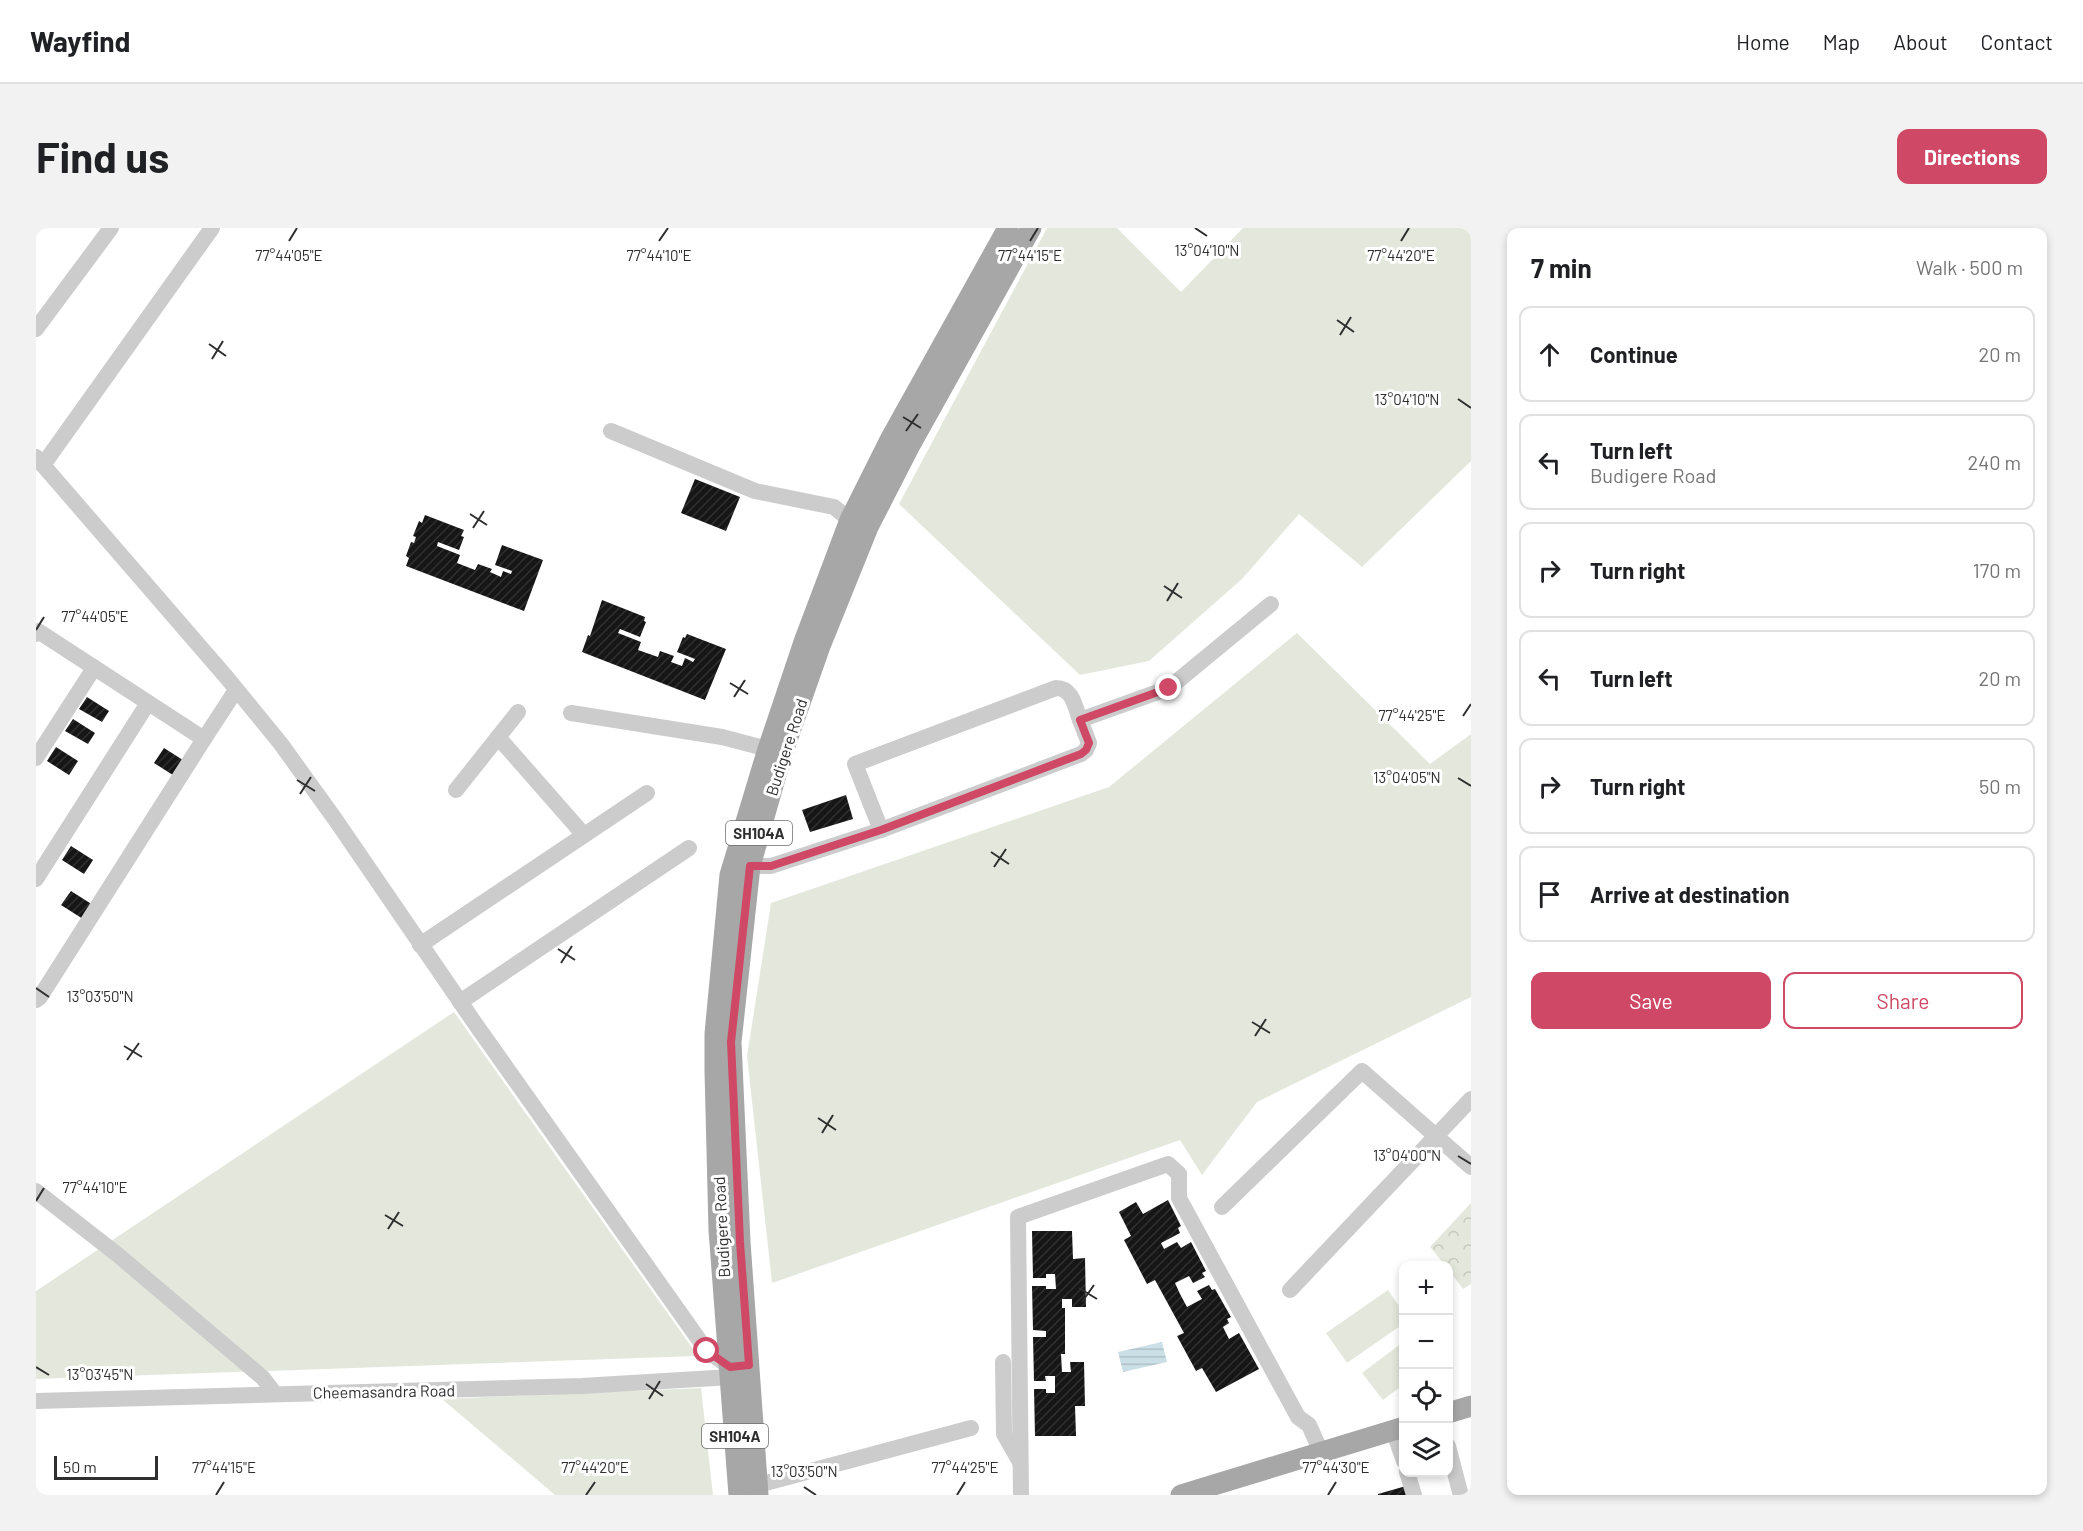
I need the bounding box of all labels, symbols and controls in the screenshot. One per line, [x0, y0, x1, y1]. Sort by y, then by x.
text: Wayfind [30, 24, 130, 58]
text: Home [1736, 29, 1790, 54]
text: Map [1823, 29, 1860, 54]
text: About [1893, 29, 1948, 54]
text: Contact [1981, 29, 2053, 54]
button: Directions [1897, 129, 2047, 184]
text: Find us [36, 131, 169, 181]
text: 13°04'10"N [1175, 241, 1240, 259]
text: 77°44'05"E [255, 246, 323, 264]
text: 77°44'10"E [627, 246, 691, 264]
text: 77°44'15"E [998, 246, 1062, 264]
text: 77°44'20"E [1367, 246, 1435, 264]
text: 7 min [1531, 252, 1592, 283]
text: Walk · 500 m [1916, 255, 2023, 279]
icon: ahead [1533, 338, 1566, 371]
text: Continue [1590, 341, 1678, 367]
text: 20 m [1978, 342, 2021, 366]
text: 13°04'10"N [1375, 390, 1440, 408]
text: Turn left [1590, 437, 1673, 463]
icon: left [1533, 446, 1566, 479]
text: 240 m [1967, 450, 2021, 474]
text: Budigere Road [1590, 463, 1716, 487]
icon: right [1533, 554, 1566, 587]
text: Turn right [1590, 557, 1685, 583]
text: 170 m [1973, 558, 2021, 582]
text: 77°44'05"E [61, 607, 129, 625]
icon: left [1533, 662, 1566, 695]
text: Turn left [1590, 665, 1673, 691]
text: 20 m [1978, 666, 2021, 690]
route end [1155, 674, 1181, 700]
street label: Budigere Road [761, 696, 811, 798]
text: 77°44'25"E [1379, 706, 1445, 724]
text: 13°04'05"N [1373, 768, 1441, 786]
icon: right [1533, 770, 1566, 803]
text: Turn right [1590, 773, 1685, 799]
text: 50 m [1979, 774, 2021, 798]
road number: SH104A [726, 821, 792, 845]
icon: arrive [1533, 878, 1566, 911]
text: Arrive at destination [1590, 881, 1789, 907]
button: Save [1531, 972, 1771, 1029]
button: Share [1783, 972, 2023, 1029]
text: 13°03'50"N [66, 987, 134, 1005]
text: 13°04'00"N [1373, 1146, 1441, 1164]
street label: Budigere Road [709, 1176, 733, 1278]
text: 77°44'10"E [63, 1178, 127, 1196]
map controls [1399, 1261, 1453, 1477]
button: + [1399, 1261, 1453, 1315]
button: − [1399, 1315, 1453, 1369]
route start [693, 1337, 719, 1363]
text: 13°03'45"N [67, 1365, 133, 1383]
button: locate [1399, 1369, 1453, 1423]
street label: Cheemasandra Road [313, 1380, 455, 1402]
button: layers [1399, 1423, 1453, 1477]
road number: SH104A [702, 1424, 768, 1448]
scale bar [54, 1453, 158, 1480]
text: 50 m [63, 1457, 97, 1476]
text: 77°44'15"E [192, 1458, 256, 1476]
text: 77°44'20"E [561, 1458, 629, 1476]
text: 77°44'25"E [932, 1458, 998, 1476]
text: 77°44'30"E [1302, 1458, 1370, 1476]
text: 13°03'50"N [770, 1462, 838, 1480]

